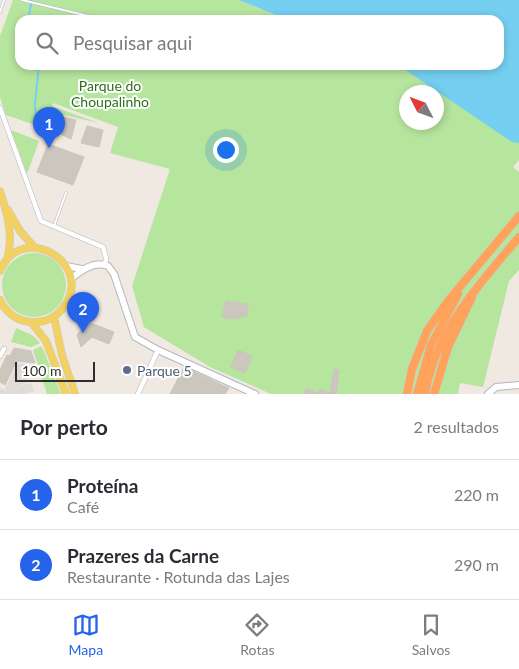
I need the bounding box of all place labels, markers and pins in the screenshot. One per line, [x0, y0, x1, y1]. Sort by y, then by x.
pin: 1 [33, 107, 65, 148]
pin: 2 [67, 292, 99, 333]
place label: Parque 5 [137, 362, 192, 379]
marker: Parque 5 [121, 364, 133, 376]

